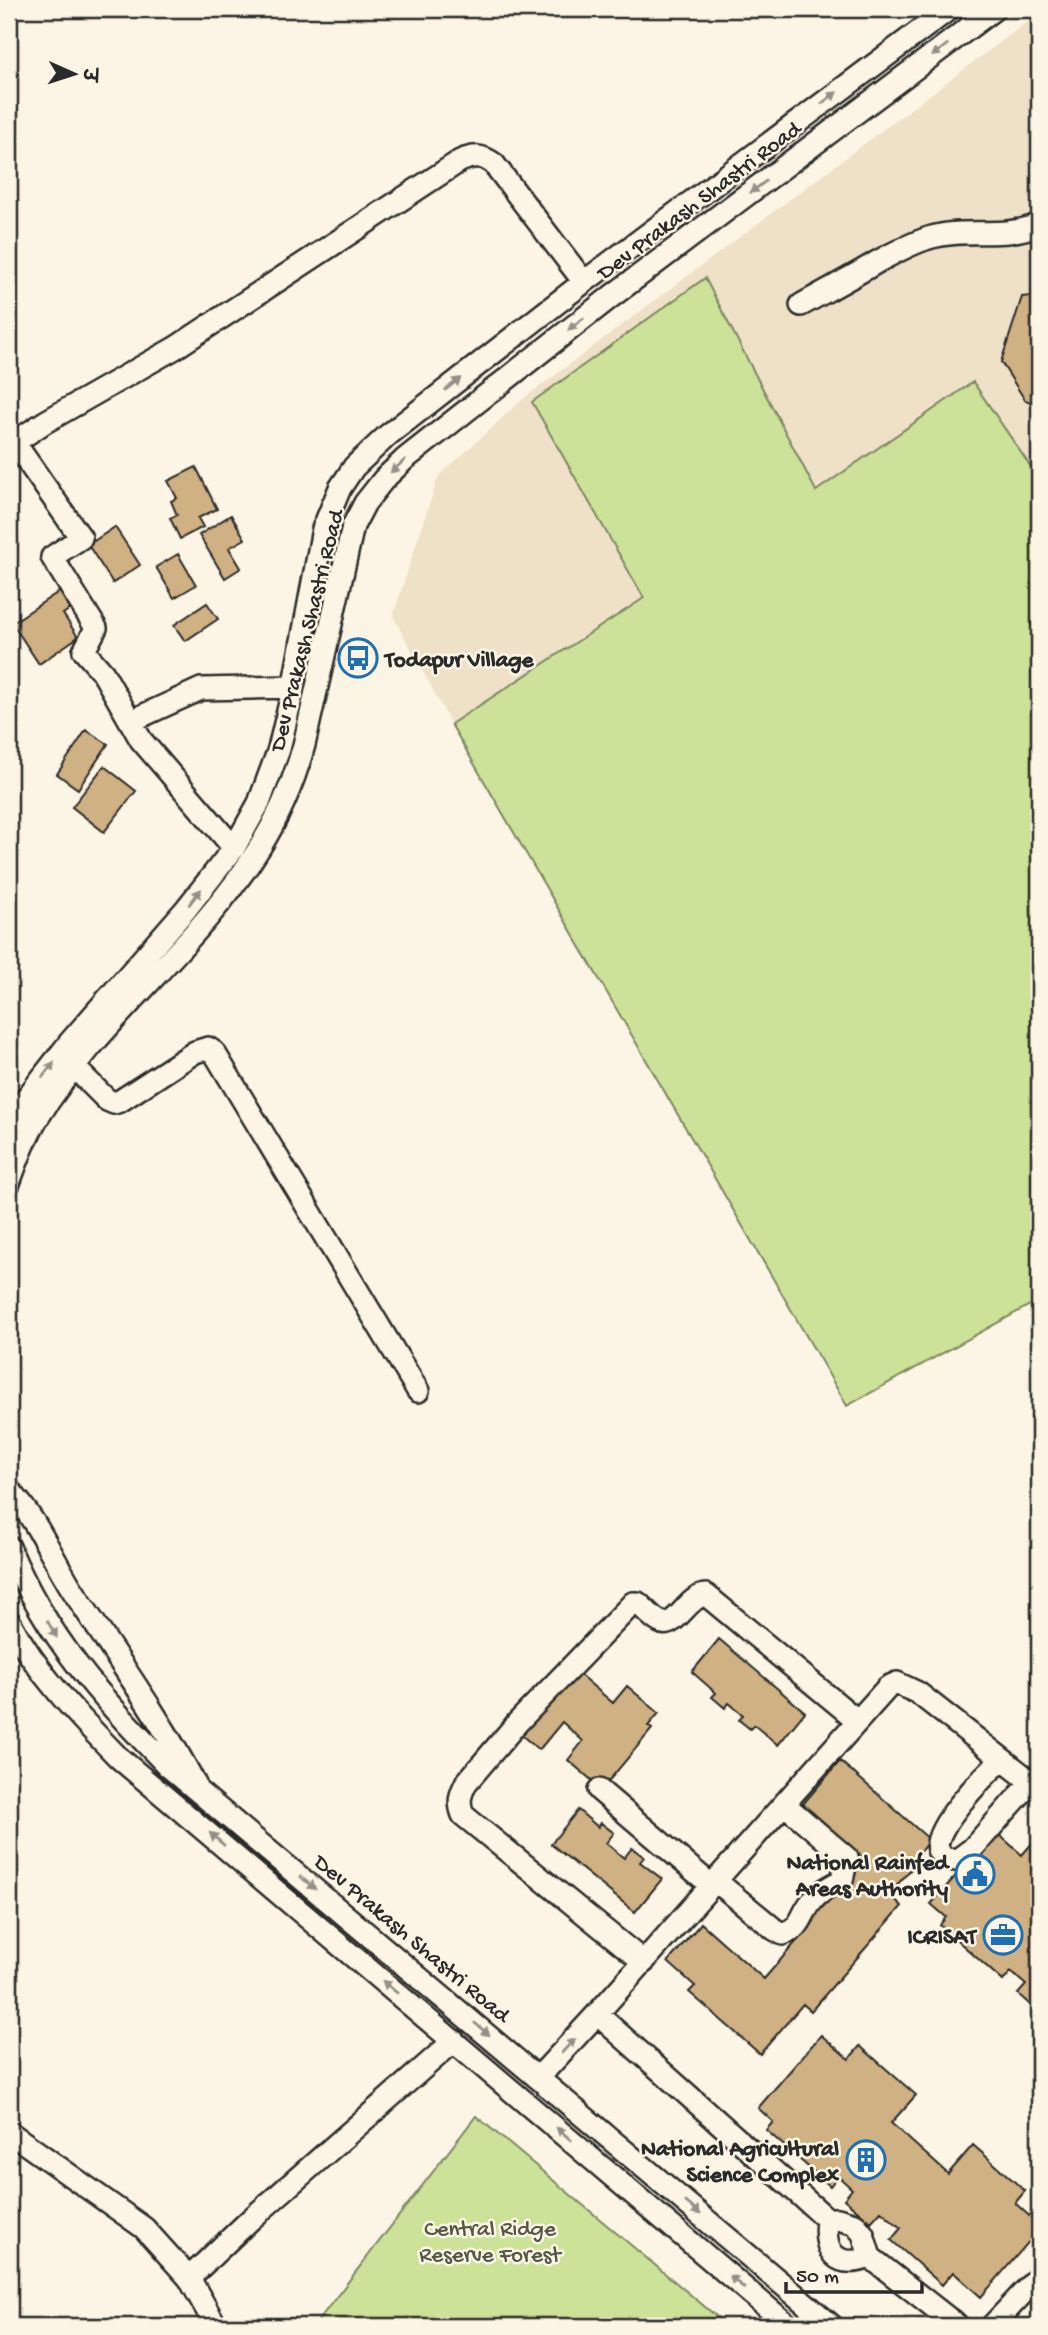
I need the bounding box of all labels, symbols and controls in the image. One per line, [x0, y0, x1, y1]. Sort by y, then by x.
north arrow [38, 38, 108, 108]
one-way arrow [931, 43, 949, 58]
text: उ [76, 66, 99, 84]
one-way arrow [820, 92, 838, 106]
street label: Dev Prakash Shastri Road [591, 116, 808, 288]
one-way arrow [749, 180, 767, 194]
one-way arrow [567, 316, 585, 330]
one-way arrow [444, 378, 462, 392]
one-way arrow [390, 457, 407, 473]
street label: Dev Prakash Shastri Road [265, 506, 352, 756]
bus stop icon: Todapur Village [337, 637, 379, 679]
place label: Todapur Village [383, 648, 534, 675]
one-way arrow [188, 888, 203, 906]
one-way arrow [40, 1061, 55, 1079]
one-way arrow [45, 1620, 58, 1639]
one-way arrow [209, 1832, 226, 1848]
street label: Dev Prakash Shastri Road [306, 1848, 516, 2031]
place label: National Rainfed Areas Authority [787, 1851, 951, 1904]
public building icon: National Rainfed Areas Authority [954, 1853, 996, 1895]
one-way arrow [299, 1875, 317, 1891]
office icon: ICRISAT [982, 1914, 1024, 1956]
place label: ICRISAT [907, 1925, 978, 1952]
one-way arrow [382, 1980, 399, 1995]
one-way arrow [473, 2022, 491, 2037]
one-way arrow [560, 2037, 576, 2055]
one-way arrow [555, 2126, 573, 2142]
place label: National Agricultural Science Complex [641, 2137, 840, 2190]
building icon: National Agricultural Science Complex [845, 2139, 887, 2181]
one-way arrow [685, 2200, 702, 2215]
park label: Central Ridge Reserve Forest [419, 2217, 562, 2270]
scale bar [786, 2251, 922, 2295]
text: 50 m [796, 2266, 839, 2291]
one-way arrow [728, 2274, 746, 2290]

